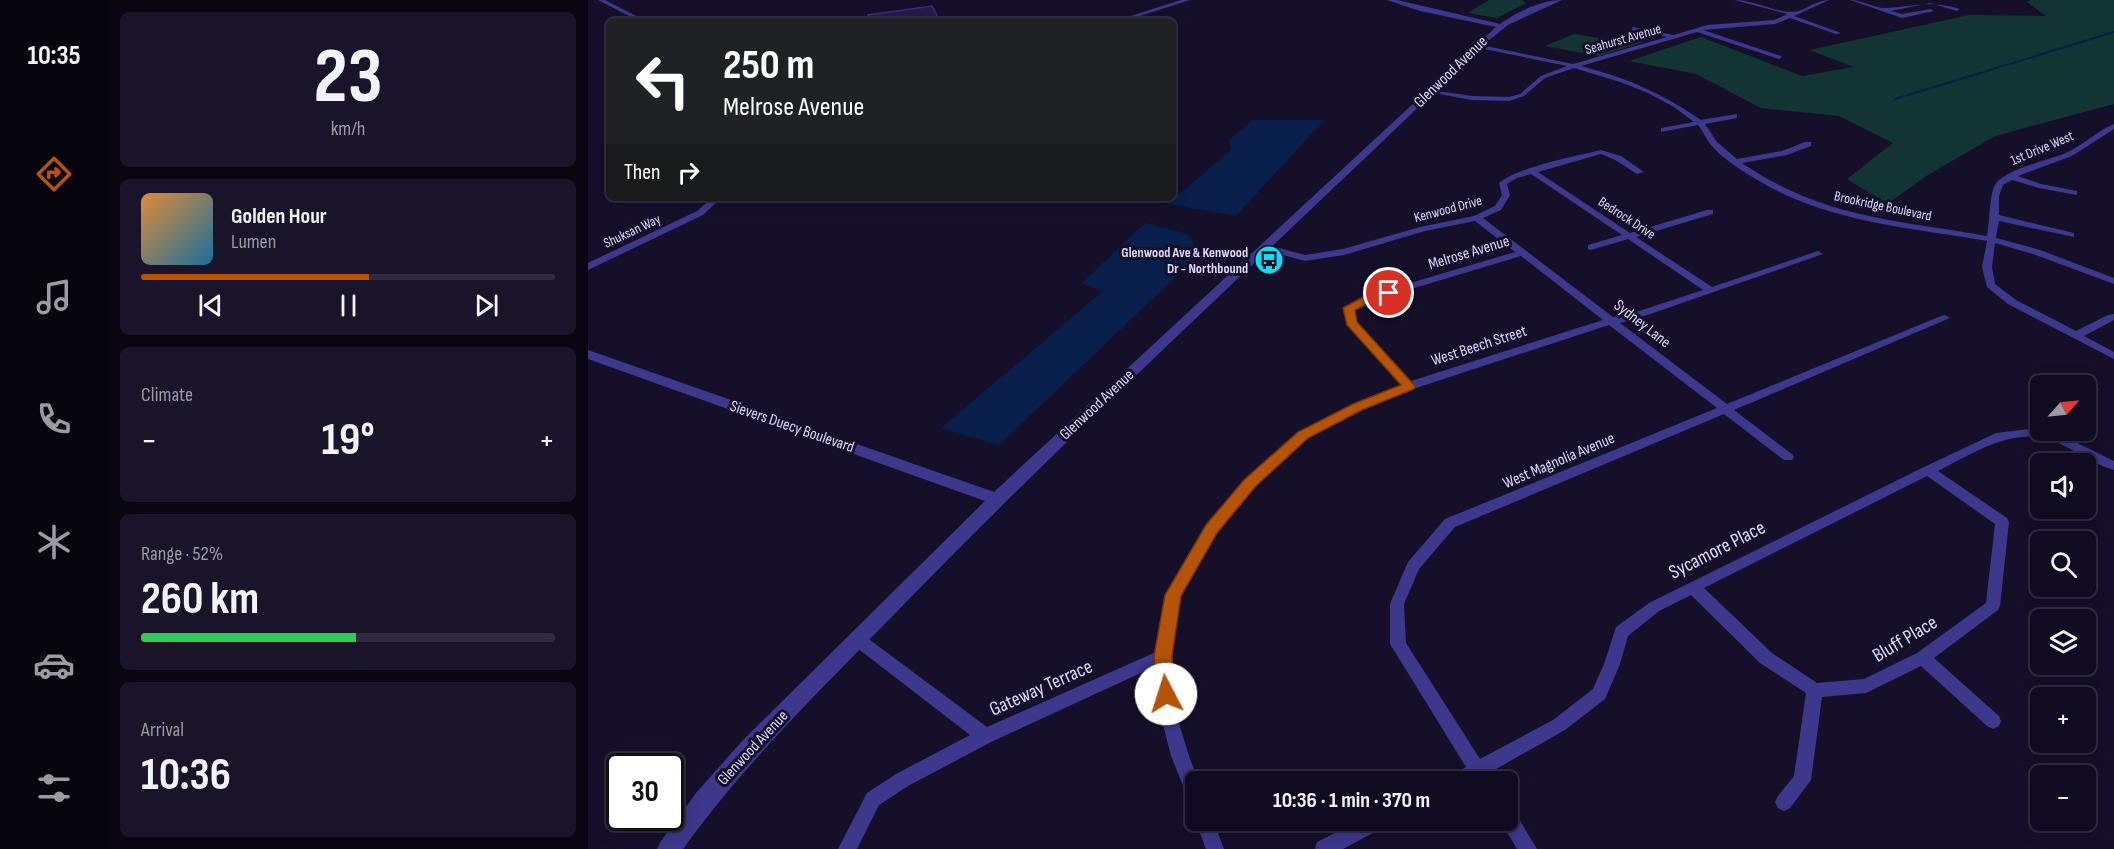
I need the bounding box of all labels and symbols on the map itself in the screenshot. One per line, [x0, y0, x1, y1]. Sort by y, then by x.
street label: Seahurst Avenue [1583, 20, 1663, 58]
street label: Glenwood Avenue [1410, 32, 1492, 112]
street label: 1st Drive West [2008, 127, 2076, 169]
street label: Brookridge Boulevard [1833, 187, 1933, 225]
street label: Kenwood Drive [1412, 192, 1484, 226]
street label: Bedrock Drive [1595, 193, 1659, 243]
street label: Shuksan Way [601, 210, 664, 252]
street label: Melrose Avenue [1426, 232, 1512, 274]
place label: Glenwood Ave & Kenwood Dr - Northbound [1121, 244, 1248, 277]
bus stop icon: Glenwood Ave & Kenwood Dr - Northbound [1253, 244, 1285, 276]
pin [1363, 267, 1414, 318]
street label: Sydney Lane [1610, 296, 1674, 352]
street label: West Beech Street [1429, 322, 1529, 370]
street label: Glenwood Avenue [1056, 366, 1138, 444]
north arrow [2030, 375, 2096, 441]
street label: Sievers Duecy Boulevard [727, 397, 857, 457]
street label: West Magnolia Avenue [1500, 429, 1618, 493]
street label: Sycamore Place [1665, 515, 1769, 585]
street label: Bluff Place [1868, 610, 1942, 668]
street label: Gateway Terrace [986, 655, 1096, 721]
position arrow [1134, 662, 1198, 726]
street label: Glenwood Avenue [714, 707, 792, 789]
speed limit sign: 30 [606, 753, 684, 831]

